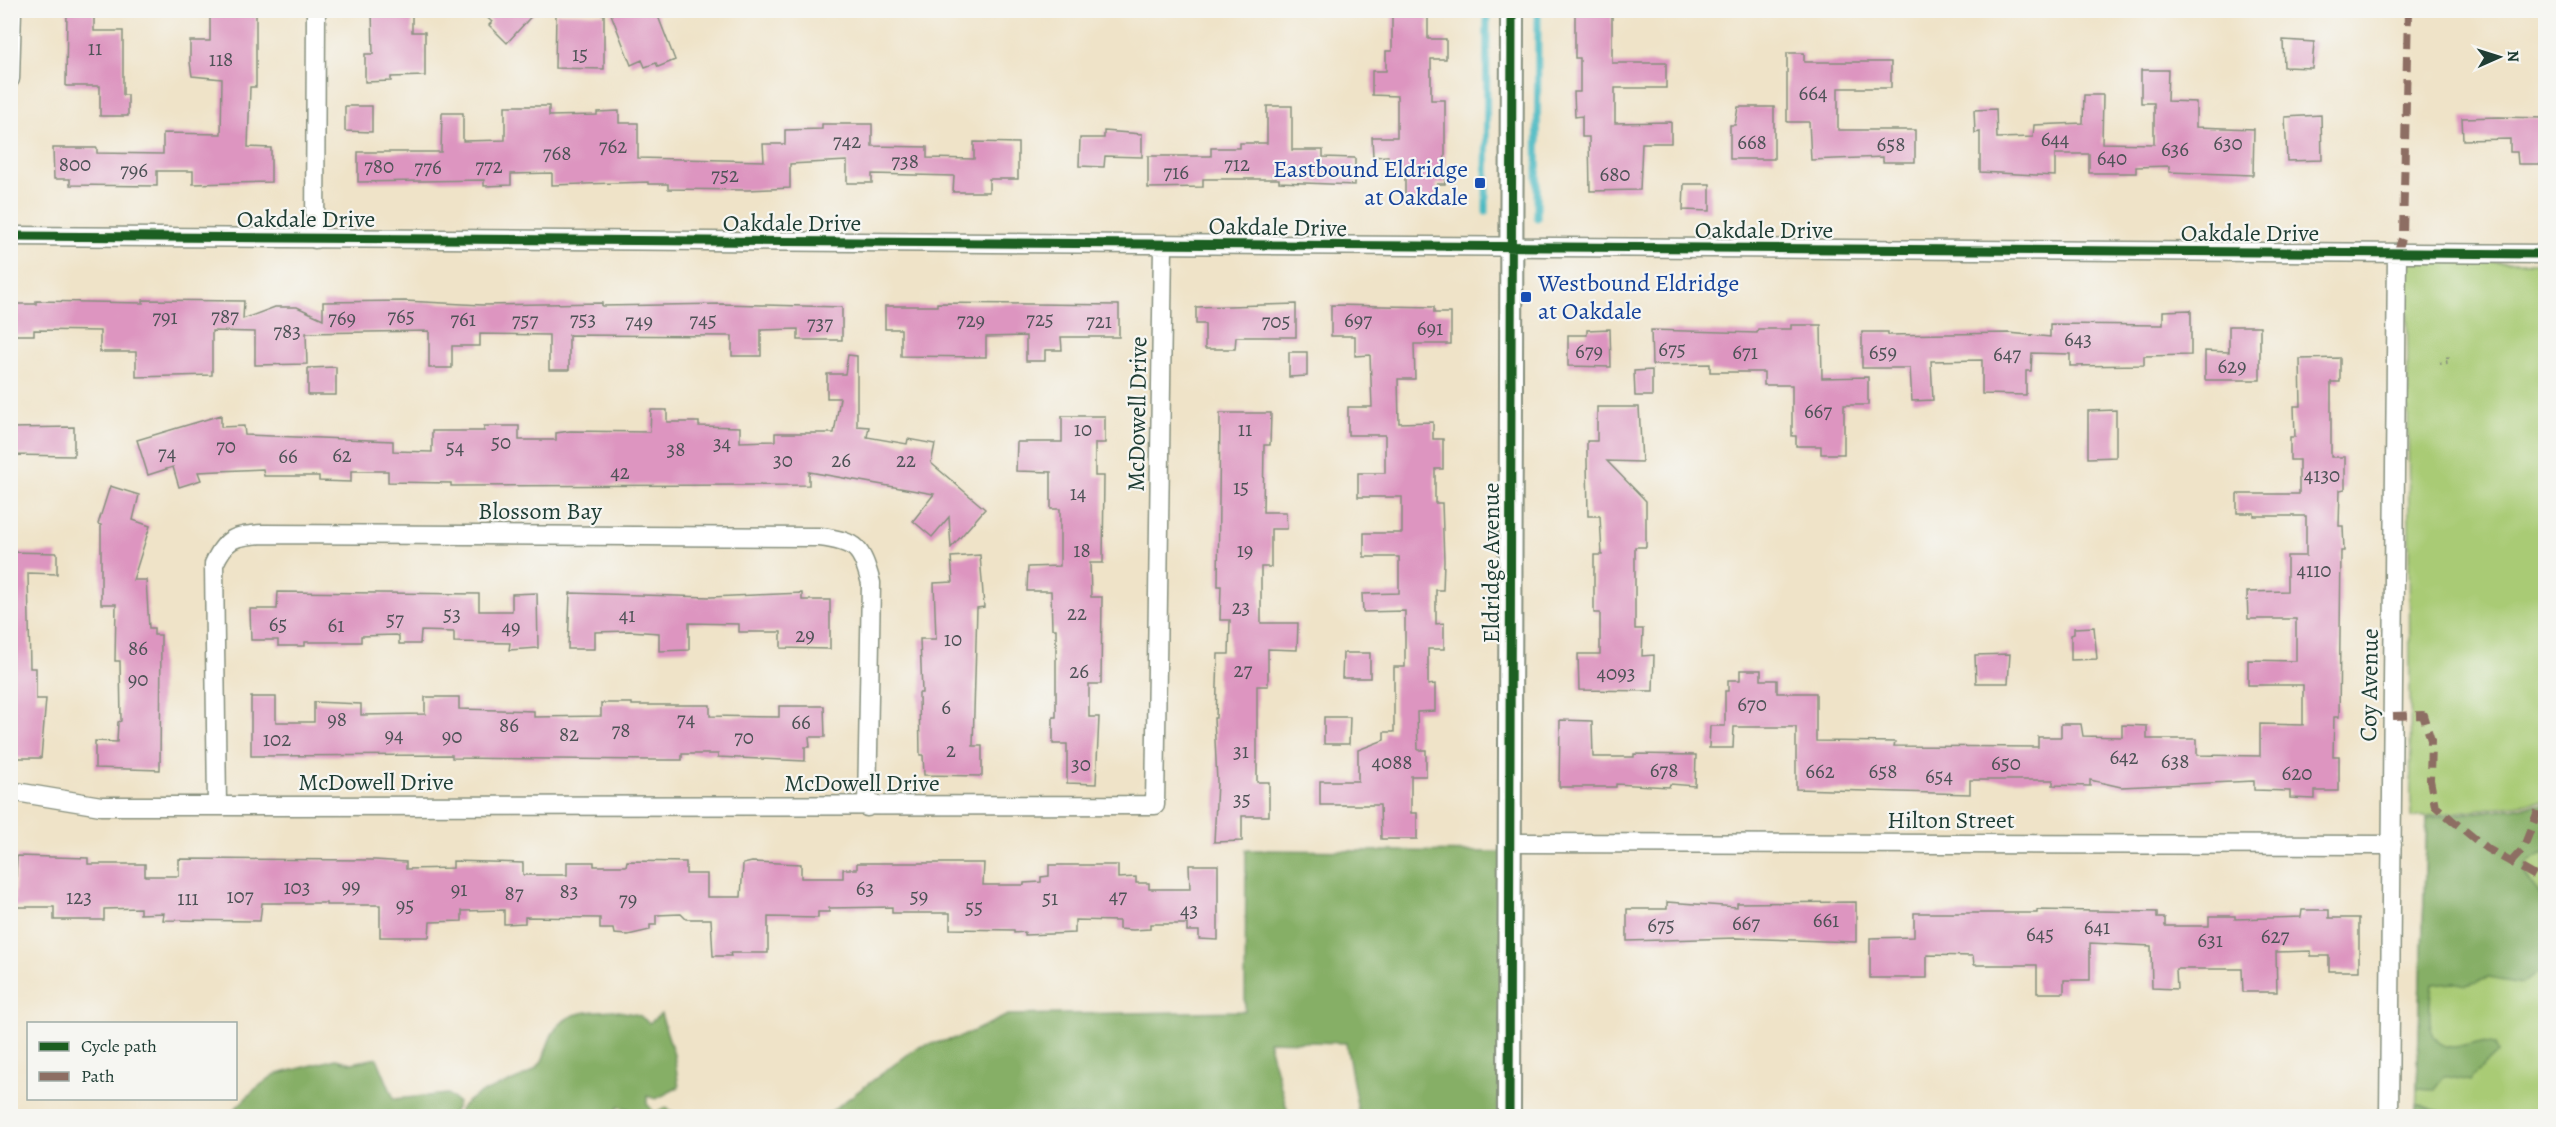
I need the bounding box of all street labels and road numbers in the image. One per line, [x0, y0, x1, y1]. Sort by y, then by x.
street label: Oakdale Drive [237, 203, 375, 235]
street label: Oakdale Drive [723, 207, 861, 239]
street label: Oakdale Drive [1208, 210, 1348, 244]
street label: Oakdale Drive [1695, 214, 1833, 246]
street label: Oakdale Drive [2181, 217, 2319, 249]
street label: McDowell Drive [1120, 336, 1154, 492]
street label: Eldridge Avenue [1475, 483, 1507, 643]
street label: Blossom Bay [478, 495, 602, 527]
street label: Coy Avenue [2352, 628, 2386, 742]
street label: McDowell Drive [298, 766, 454, 798]
street label: McDowell Drive [784, 767, 940, 799]
street label: Hilton Street [1887, 804, 2015, 836]

